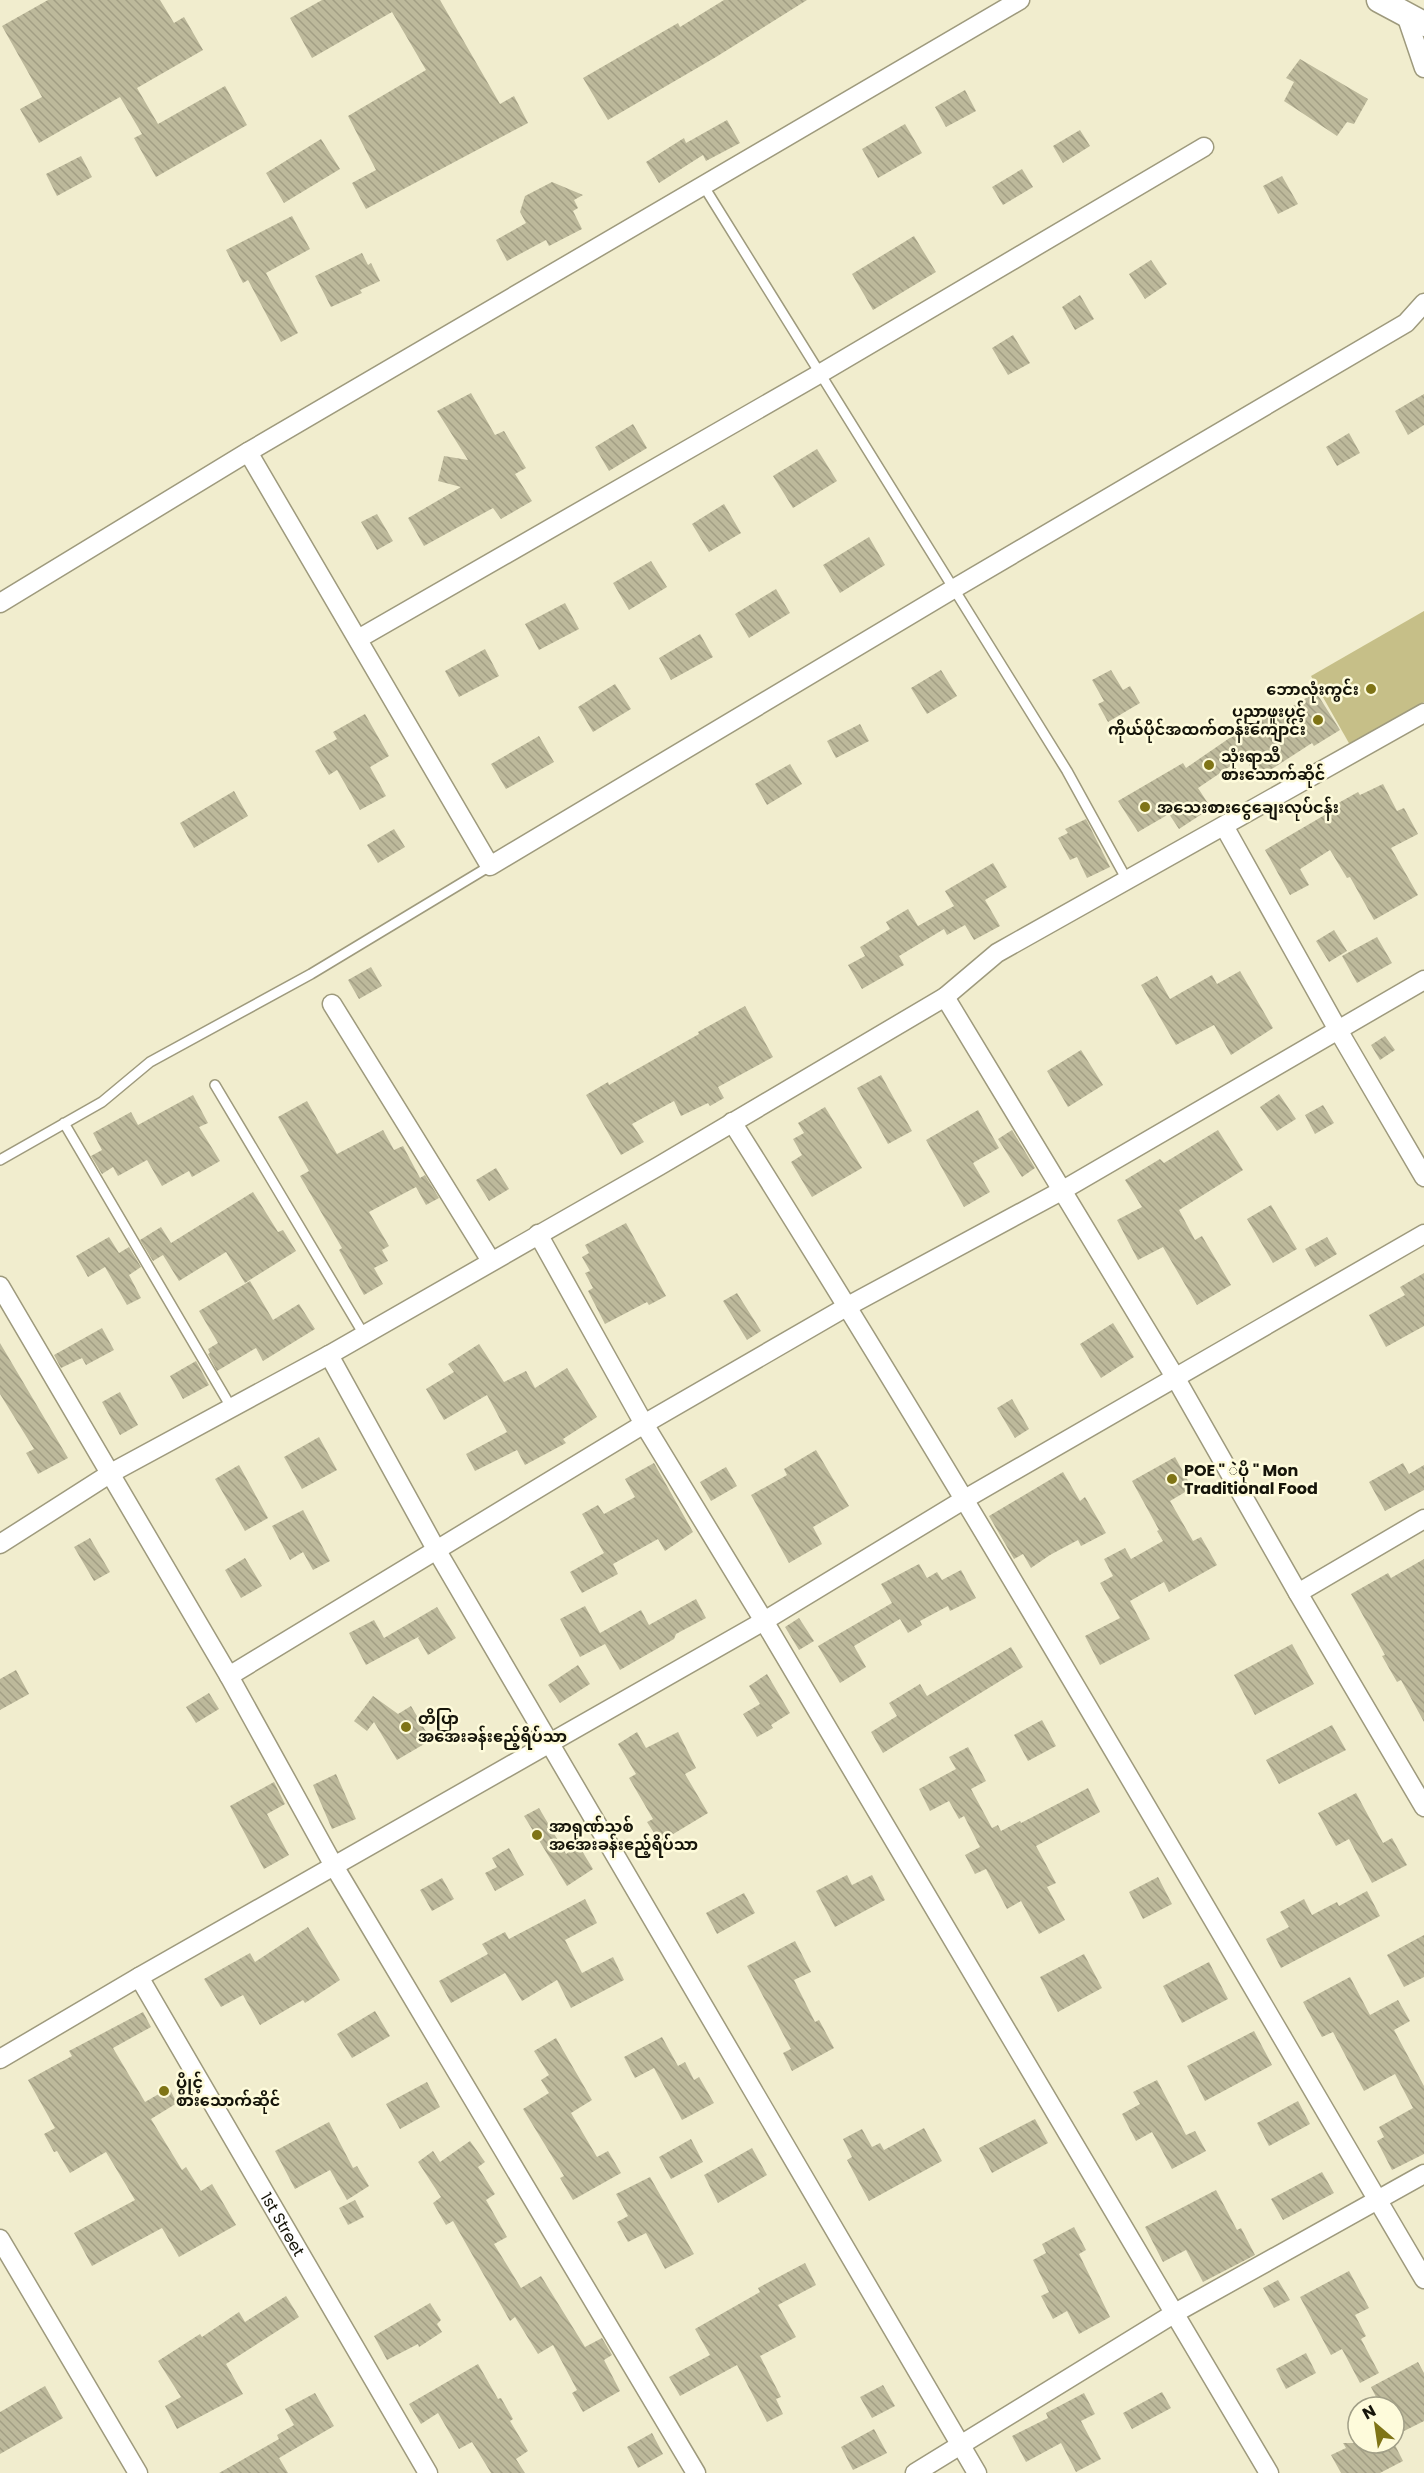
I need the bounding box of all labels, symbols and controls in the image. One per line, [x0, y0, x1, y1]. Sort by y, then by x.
place label: ဘောလုံးကွင်း [1266, 678, 1359, 703]
marker: ဘောလုံးကွင်း [1364, 682, 1378, 696]
place label: ပညာဖူးပွင့် ကိုယ်ပိုင်အထက်တန်းကျောင်း [1108, 700, 1306, 743]
marker: ပညာဖူးပွင့် ကိုယ်ပိုင်အထက်တန်းကျောင်း [1311, 713, 1325, 727]
place label: သုံးရာသီ စားသောက်ဆိုင် [1221, 745, 1325, 788]
marker: သုံးရာသီ စားသောက်ဆိုင် [1202, 758, 1216, 772]
place label: အသေးစားငွေချေးလုပ်ငန်း [1157, 796, 1339, 821]
marker: အသေးစားငွေချေးလုပ်ငန်း [1138, 800, 1152, 814]
place label: POE " ဲပို " Mon Traditional Food [1184, 1459, 1318, 1500]
marker: POE " ဲပို " Mon Traditional Food [1165, 1472, 1179, 1486]
place label: တိပြာ အအေးခန်းဧည့်ရိပ်သာ [418, 1707, 567, 1750]
marker: တိပြာ အအေးခန်းဧည့်ရိပ်သာ [399, 1720, 413, 1734]
place label: အာရုဏ်သစ် အအေးခန်းဧည့်ရိပ်သာ [549, 1815, 698, 1858]
marker: အာရုဏ်သစ် အအေးခန်းဧည့်ရိပ်သာ [530, 1828, 544, 1842]
place label: ပွိုင့် စားသောက်ဆိုင် [176, 2071, 280, 2114]
marker: ပွိုင့် စားသောက်ဆိုင် [157, 2084, 171, 2098]
street label: 1st Street [255, 2188, 311, 2260]
north arrow [1346, 2395, 1406, 2455]
text: N [1358, 2399, 1380, 2425]

